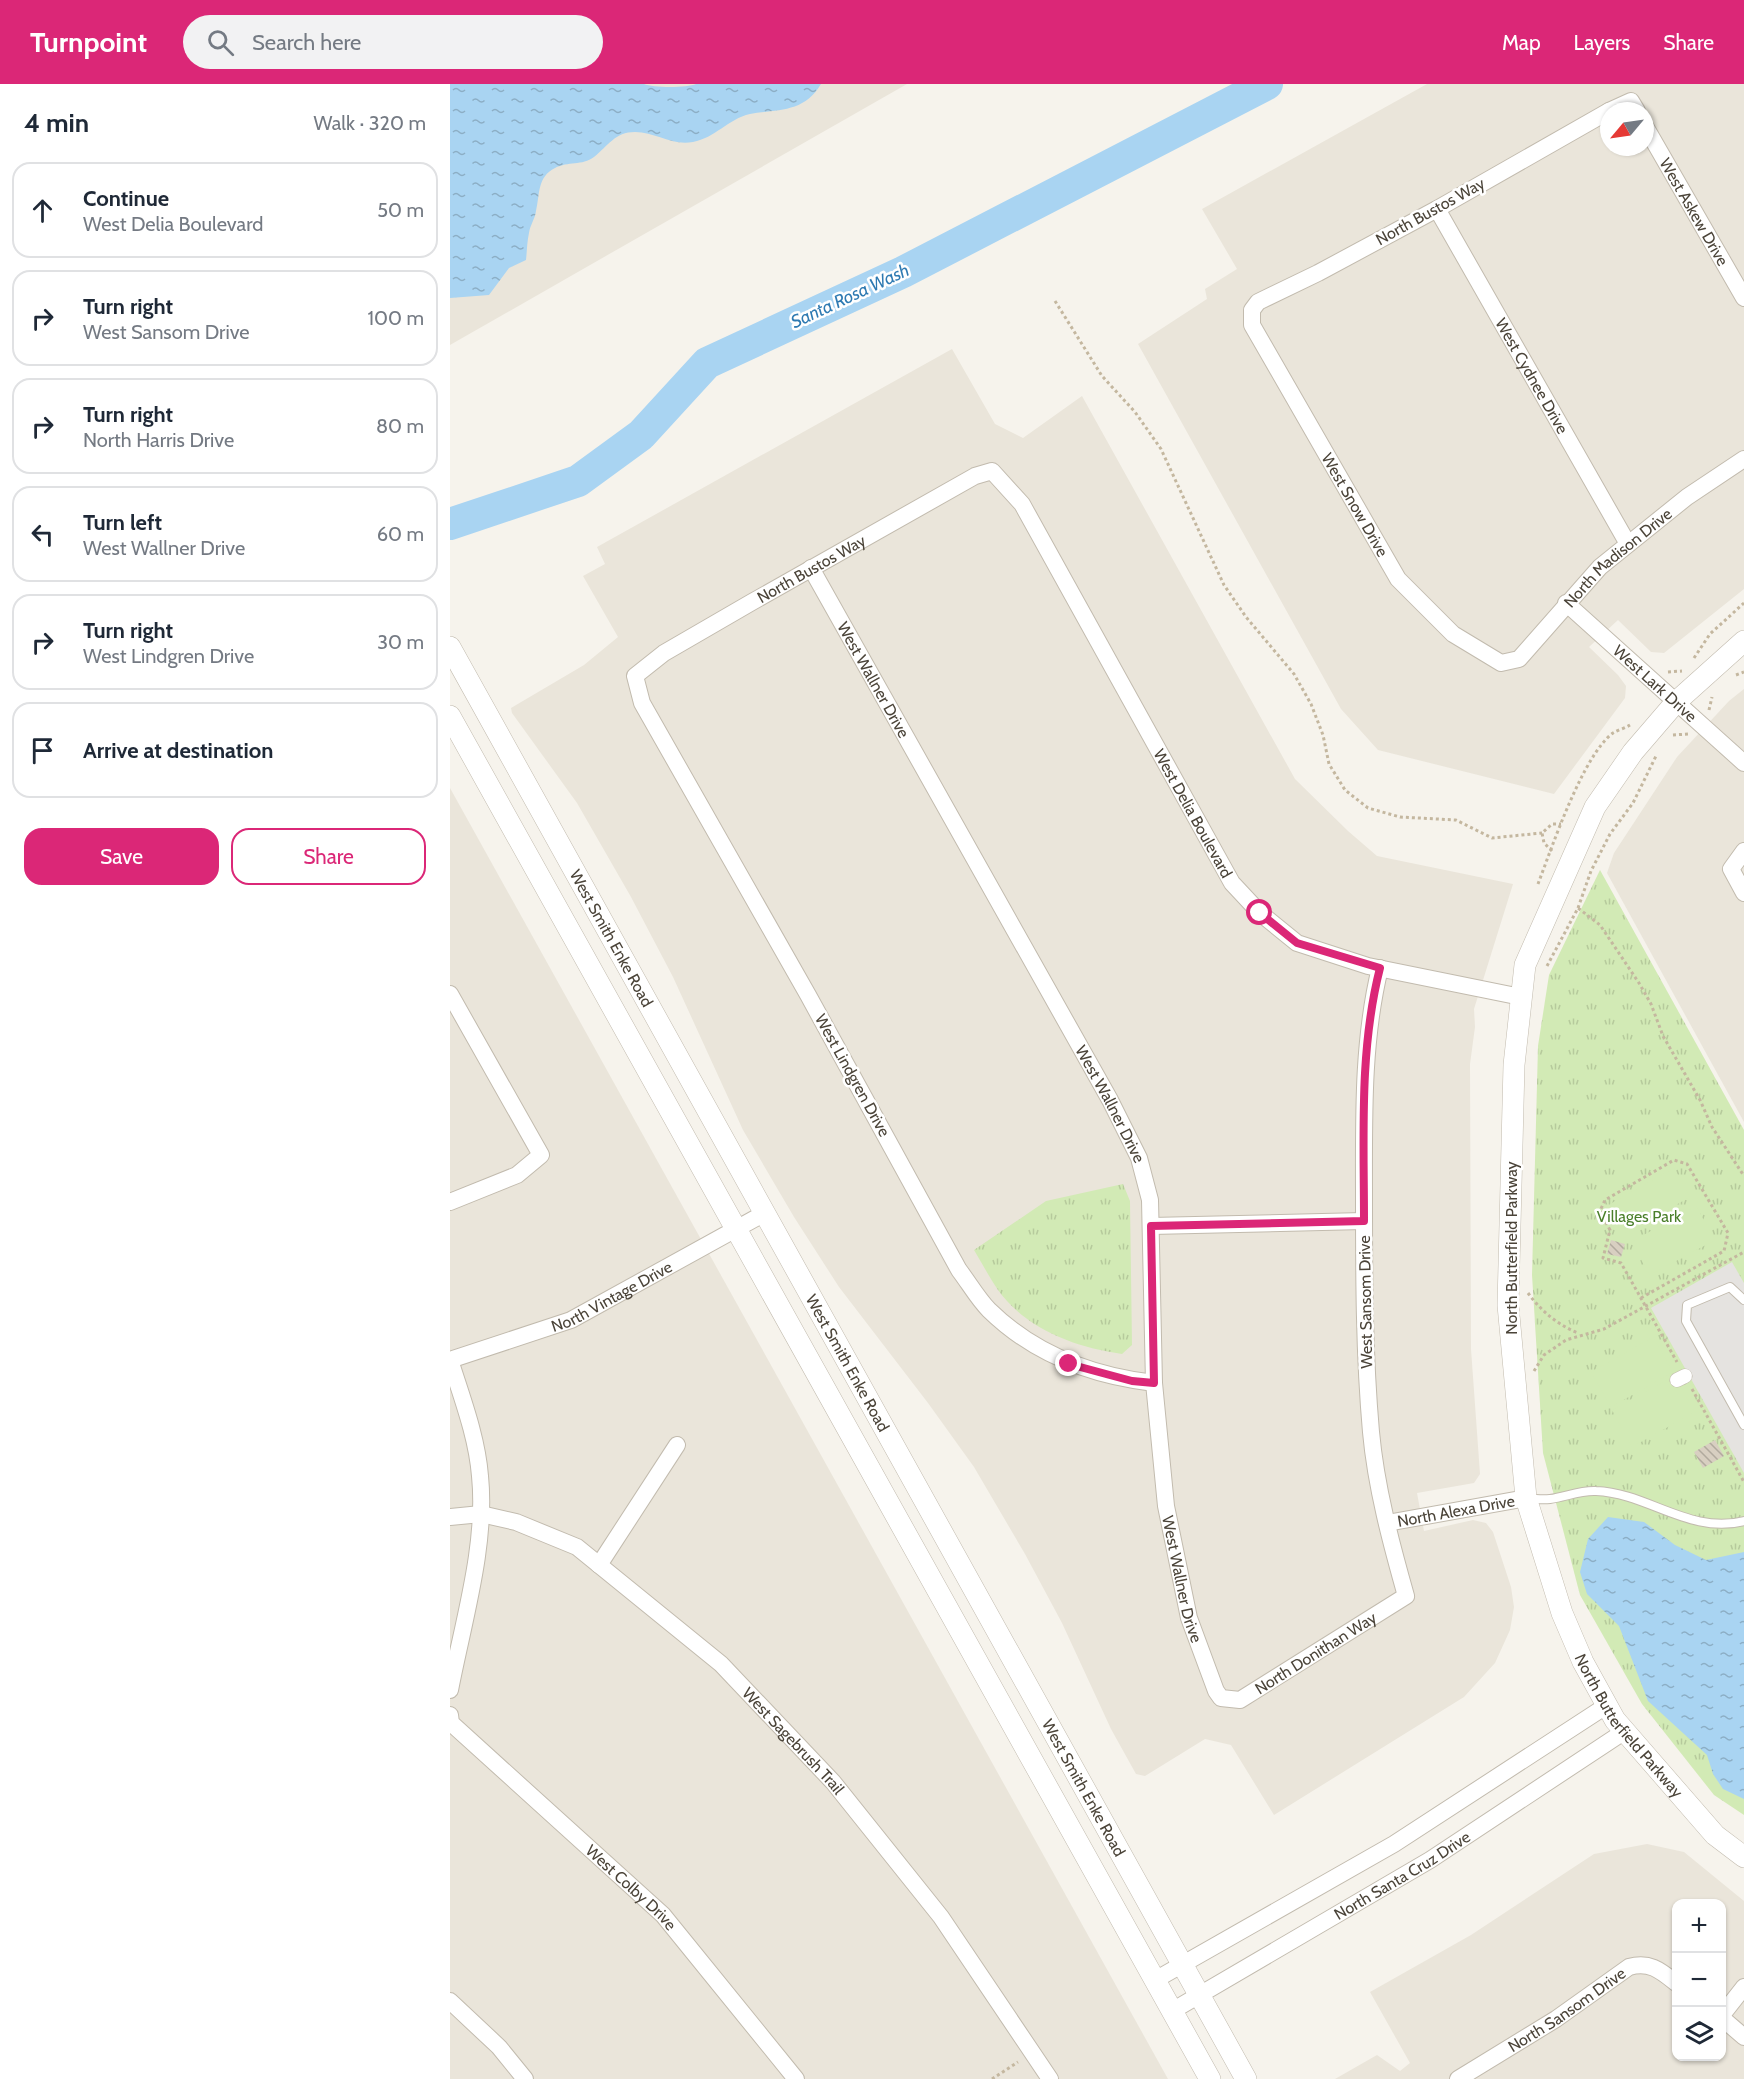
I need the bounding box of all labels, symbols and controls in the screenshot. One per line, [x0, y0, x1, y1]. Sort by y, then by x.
search box [183, 15, 603, 69]
text: Turnpoint [30, 25, 147, 59]
icon: search [204, 26, 237, 59]
text: Search here [252, 29, 361, 56]
text: Map [1502, 30, 1541, 55]
text: Layers [1574, 30, 1630, 55]
text: Share [1663, 30, 1714, 55]
north arrow [1600, 102, 1654, 156]
text: 4 min [24, 107, 89, 139]
text: Walk · 320 m [314, 111, 426, 135]
street label: West Askew Drive [1656, 155, 1732, 269]
street label: North Bustos Way [1373, 174, 1488, 249]
text: Continue [83, 185, 169, 212]
icon: ahead [26, 194, 59, 227]
text: 50 m [377, 198, 424, 222]
text: West Delia Boulevard [83, 212, 263, 236]
water label: Santa Rosa Wash [787, 259, 913, 333]
text: Turn right [83, 293, 173, 320]
icon: right [26, 302, 59, 335]
text: 100 m [368, 306, 424, 330]
street label: West Cydnee Drive [1491, 315, 1572, 437]
text: West Sansom Drive [83, 320, 250, 344]
text: Turn right [83, 401, 173, 428]
icon: right [26, 410, 59, 443]
text: 80 m [376, 414, 424, 438]
text: North Harris Drive [83, 428, 234, 452]
street label: West Snow Drive [1318, 450, 1392, 560]
street label: North Madison Drive [1560, 504, 1676, 611]
text: Turn left [83, 509, 162, 536]
icon: left [26, 518, 59, 551]
text: 60 m [377, 522, 424, 546]
street label: North Bustos Way [754, 531, 869, 607]
text: West Wallner Drive [83, 536, 245, 560]
text: Turn right [83, 617, 173, 644]
street label: West Wallner Drive [833, 619, 913, 741]
icon: right [26, 626, 59, 659]
text: 30 m [377, 630, 424, 654]
street label: West Lark Drive [1609, 641, 1701, 726]
text: West Lindgren Drive [83, 644, 254, 668]
icon: arrive [26, 734, 59, 767]
text: Arrive at destination [83, 737, 273, 764]
street label: West Delia Boulevard [1150, 746, 1236, 881]
button: Save [24, 828, 219, 885]
button: Share [231, 828, 426, 885]
street label: West Smith Enke Road [566, 866, 657, 1010]
route start [1246, 899, 1272, 925]
street label: West Lindgren Drive [811, 1011, 894, 1140]
street label: West Wallner Drive [1071, 1042, 1149, 1166]
street label: North Butterfield Parkway [1502, 1161, 1521, 1335]
park label: Villages Park [1597, 1207, 1682, 1226]
street label: West Sansom Drive [1355, 1235, 1376, 1369]
street label: North Vintage Drive [549, 1257, 675, 1336]
street label: West Smith Enke Road [802, 1291, 893, 1435]
route end [1055, 1350, 1081, 1376]
street label: North Alexa Drive [1396, 1491, 1516, 1531]
street label: West Wallner Drive [1158, 1514, 1206, 1645]
street label: North Donithan Way [1251, 1608, 1380, 1698]
street label: North Butterfield Parkway [1571, 1651, 1687, 1801]
street label: West Sagebrush Trail [738, 1684, 848, 1798]
street label: West Smith Enke Road [1038, 1716, 1129, 1860]
street label: North Santa Cruz Drive [1331, 1827, 1474, 1924]
street label: West Colby Drive [582, 1841, 680, 1934]
map controls [1672, 1899, 1726, 2061]
button: + [1672, 1899, 1726, 1953]
button: − [1672, 1953, 1726, 2007]
street label: North Sansom Drive [1505, 1964, 1629, 2056]
button: layers [1672, 2007, 1726, 2061]

